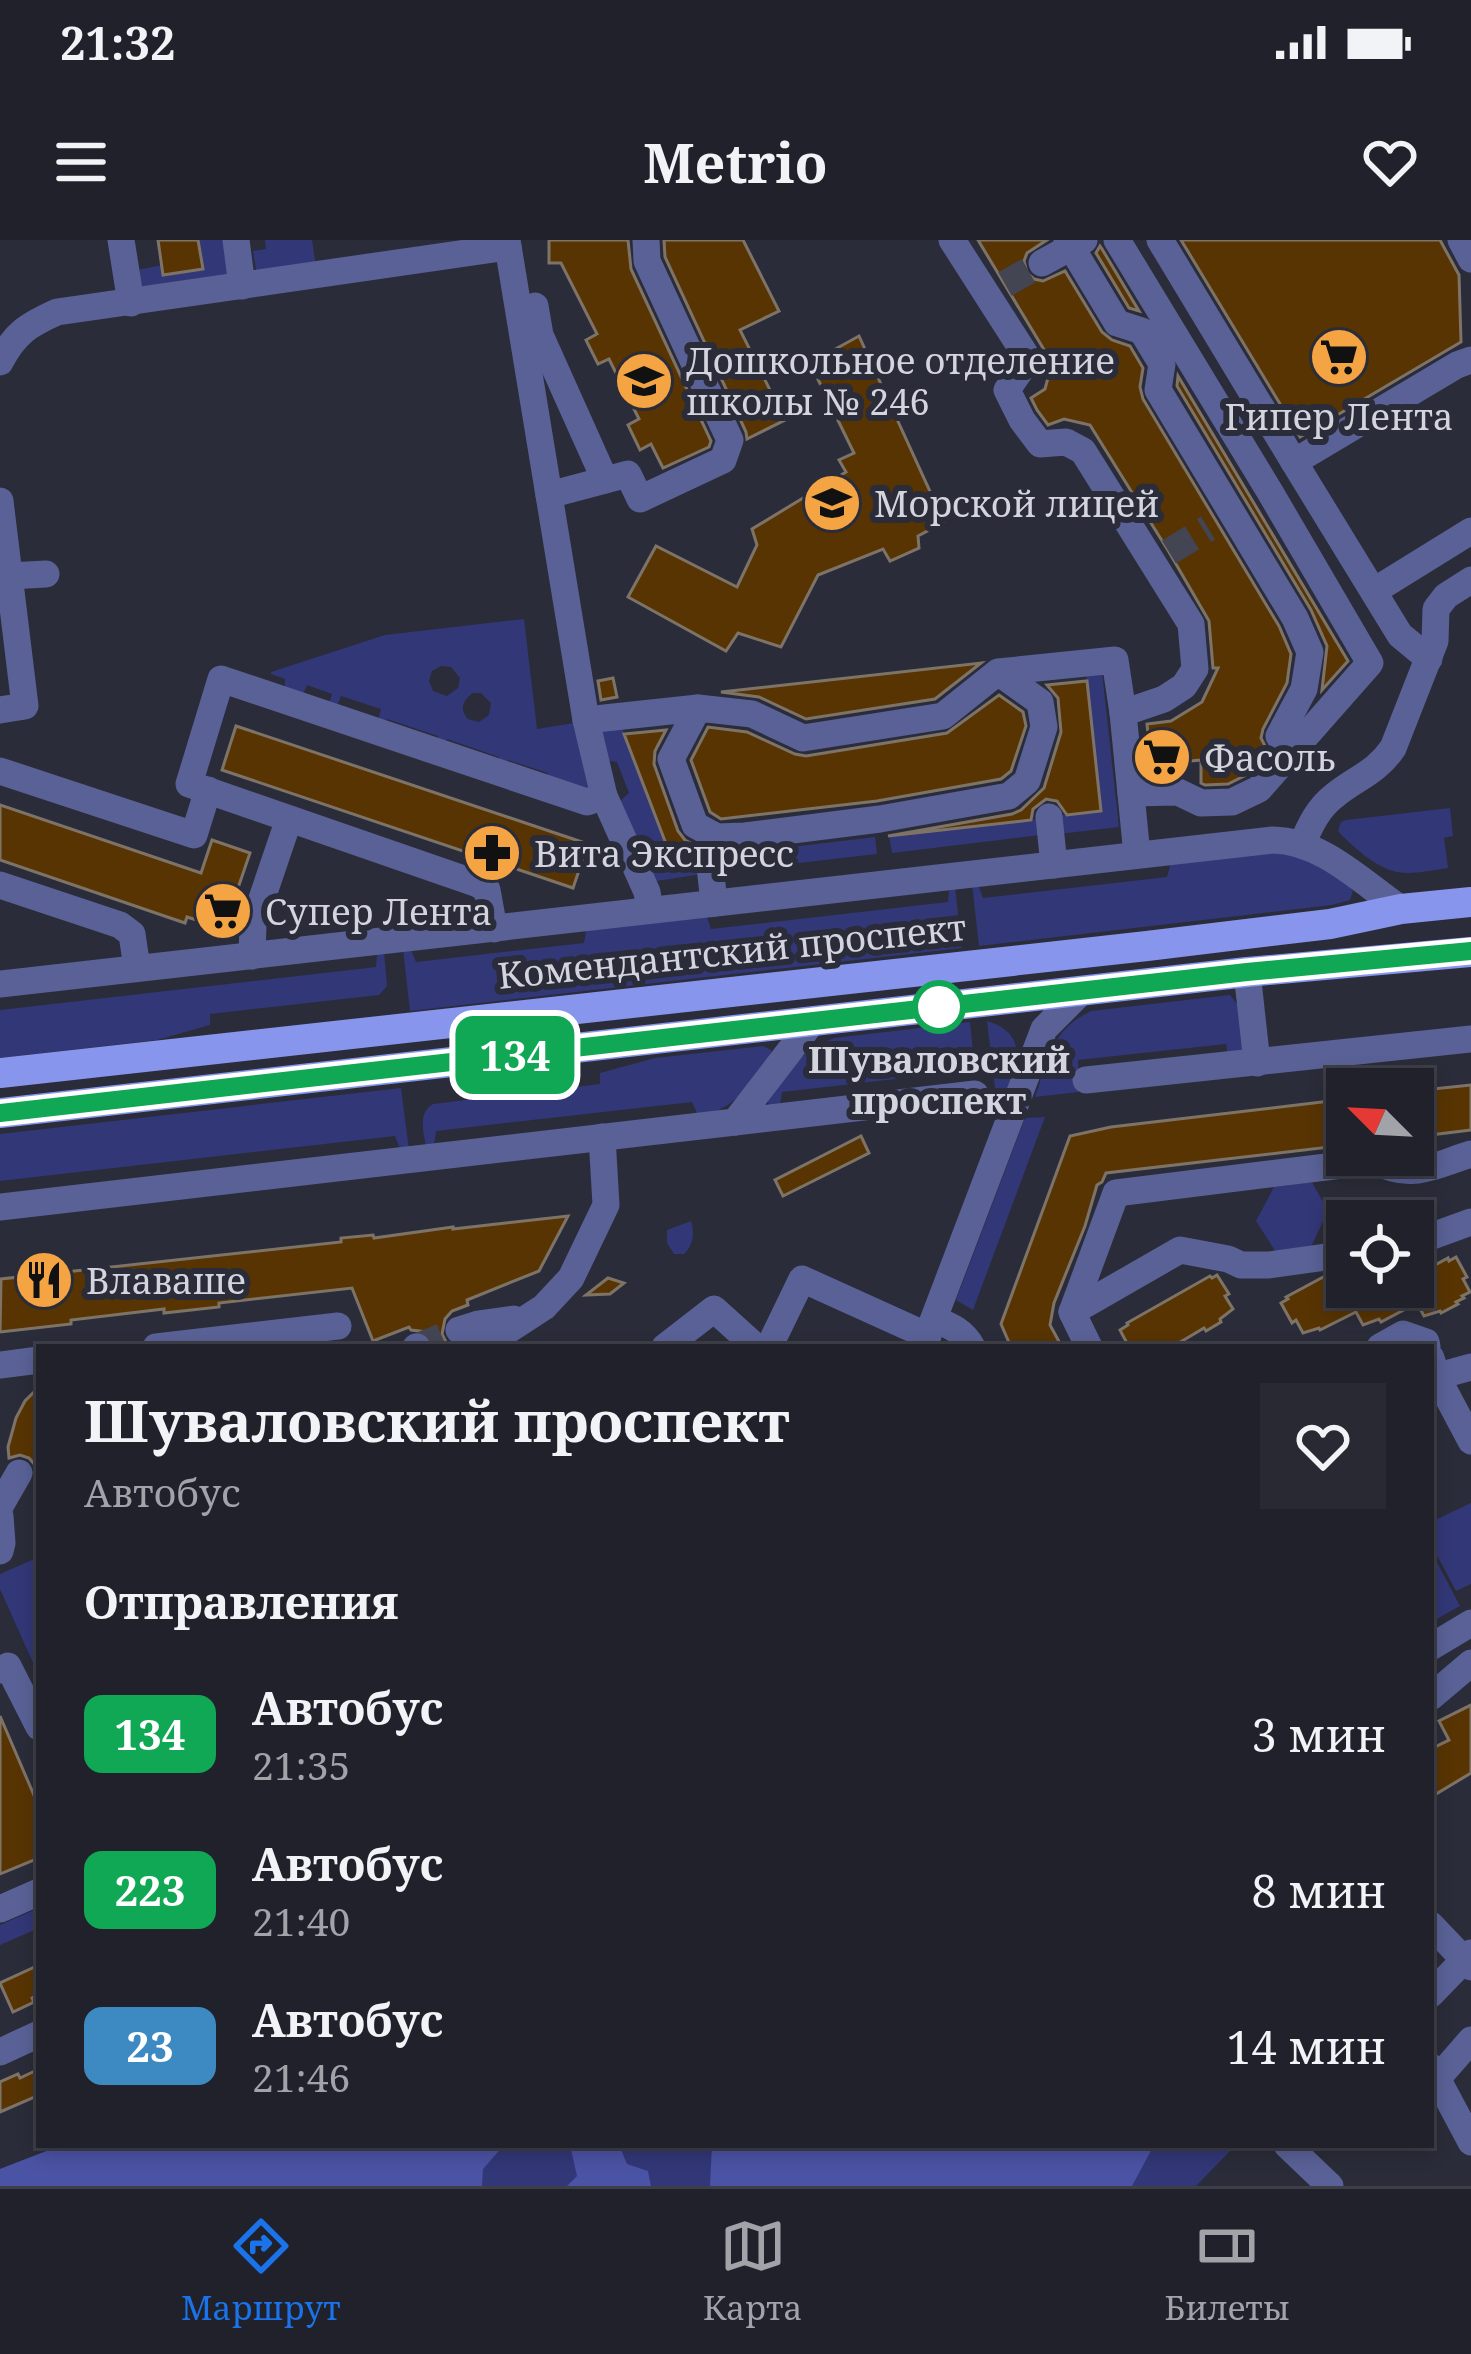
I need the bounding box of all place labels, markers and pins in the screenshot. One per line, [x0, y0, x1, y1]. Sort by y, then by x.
supermarket icon: Гипер Лента [1308, 326, 1370, 388]
place label: Дошкольное отделение школы № 246 [686, 336, 1115, 426]
school or university icon: Дошкольное отделение школы № 246 [613, 350, 675, 412]
place label: Гипер Лента [1224, 392, 1454, 441]
school or university icon: Морской лицей [801, 472, 863, 534]
place label: Морской лицей [874, 479, 1159, 528]
supermarket icon: Фасоль [1131, 726, 1193, 788]
place label: Фасоль [1204, 733, 1335, 782]
pharmacy icon: Вита Экспресс [461, 822, 523, 884]
place label: Вита Экспресс [534, 829, 794, 878]
supermarket icon: Супер Лента [192, 880, 254, 942]
place label: Супер Лента [265, 887, 492, 936]
marker: Шуваловский проспект [914, 982, 964, 1032]
place label: Шуваловский проспект [808, 1035, 1070, 1125]
restaurant icon: Влаваше [13, 1249, 75, 1311]
place label: Влаваше [86, 1256, 246, 1305]

